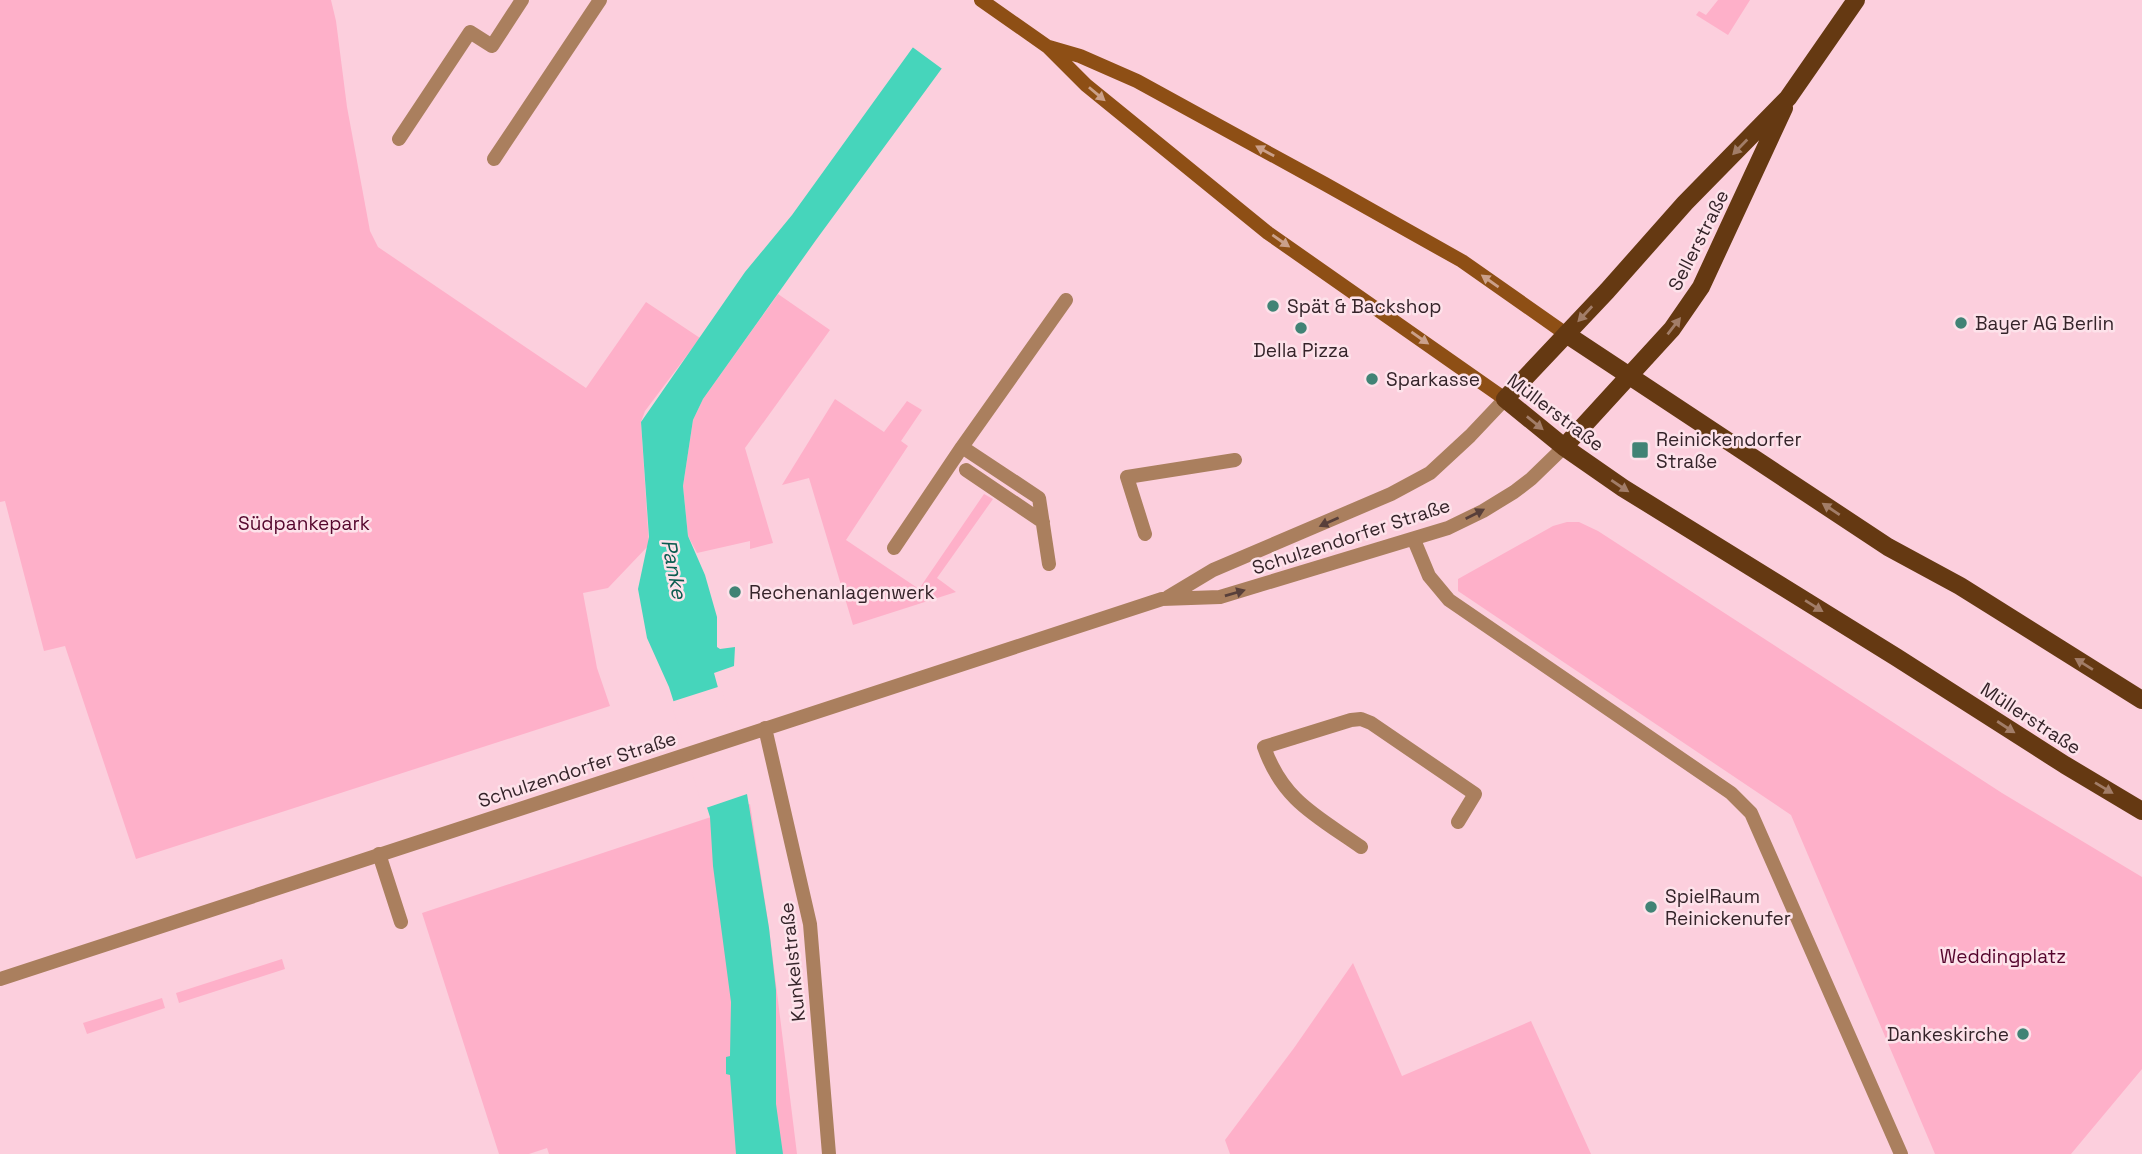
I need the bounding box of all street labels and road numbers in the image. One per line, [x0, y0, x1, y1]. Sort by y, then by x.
street label: Sellerstraße [1662, 186, 1735, 295]
street label: Müllerstraße [1502, 368, 1609, 457]
street label: Schulzendorfer Straße [1249, 493, 1453, 580]
street label: Müllerstraße [1976, 677, 2086, 760]
street label: Schulzendorfer Straße [475, 726, 679, 813]
street label: Kunkelstraße [774, 901, 811, 1023]

